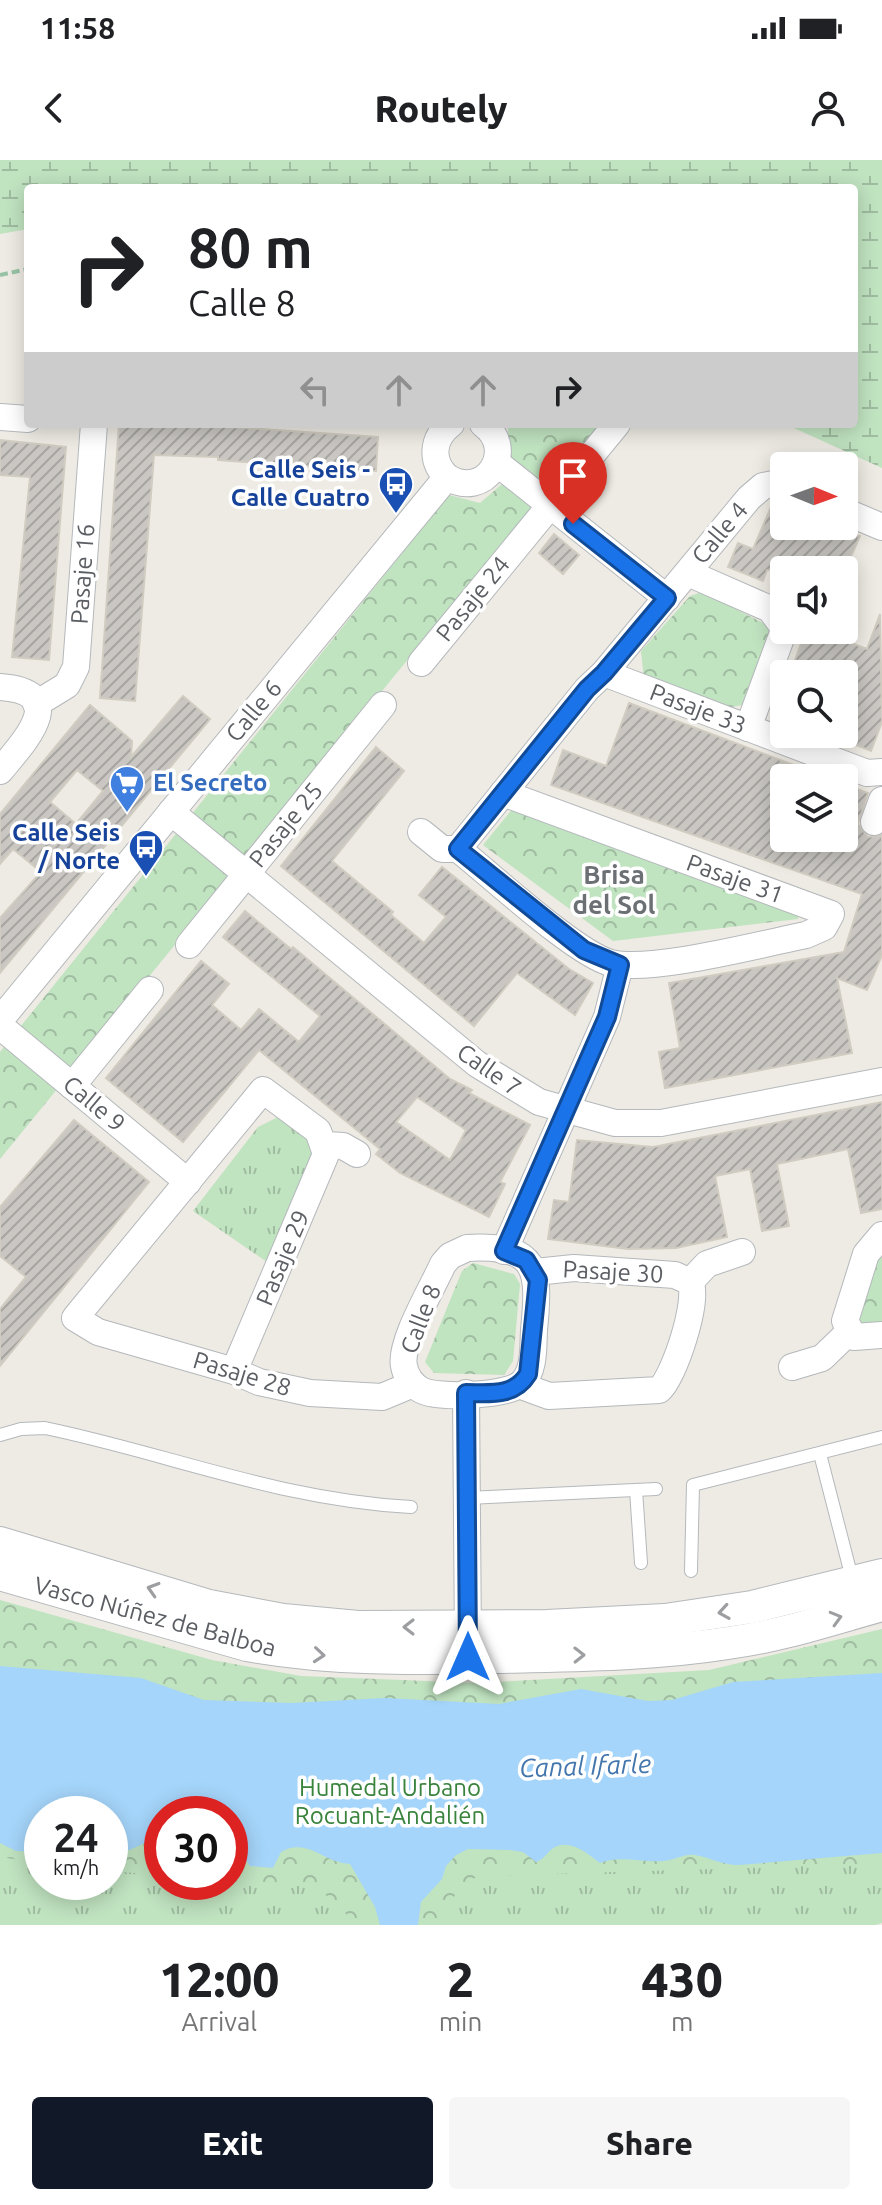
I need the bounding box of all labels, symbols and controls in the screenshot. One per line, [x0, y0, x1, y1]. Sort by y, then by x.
text: 11:58 [40, 11, 115, 45]
icon: back [32, 86, 76, 130]
icon: person [806, 86, 850, 130]
text: Routely [374, 88, 508, 129]
icon: right [56, 216, 160, 320]
text: 80 m [188, 216, 313, 279]
text: Calle 8 [188, 282, 296, 323]
icon: left [293, 368, 337, 412]
icon: ahead [377, 368, 421, 412]
icon: ahead [461, 368, 505, 412]
icon: right [545, 368, 589, 412]
pin [539, 442, 607, 524]
north arrow [770, 452, 858, 540]
map controls [770, 452, 858, 852]
icon: arrive [551, 454, 595, 498]
place label: Calle Seis - Calle Cuatro [231, 456, 370, 511]
bus stop icon: Calle Seis - Calle Cuatro [377, 465, 415, 515]
street label: Calle 4 [686, 496, 753, 569]
street label: Pasaje 16 [66, 523, 99, 625]
street label: Pasaje 24 [430, 551, 515, 646]
button: sound [770, 556, 858, 644]
button: search [770, 660, 858, 748]
street label: Calle 6 [220, 674, 287, 747]
street label: Pasaje 33 [646, 678, 750, 739]
supermarket icon: El Secreto [108, 764, 146, 814]
button: layers [770, 764, 858, 852]
place label: El Secreto [153, 769, 267, 796]
street label: Pasaje 25 [243, 777, 328, 872]
place label: Calle Seis / Norte [12, 819, 120, 874]
bus stop icon: Calle Seis / Norte [127, 828, 165, 878]
street label: Pasaje 31 [683, 849, 787, 908]
district label: Brisa del Sol [573, 860, 656, 919]
street label: Calle 7 [452, 1038, 526, 1101]
street label: Calle 9 [58, 1070, 131, 1137]
street label: Pasaje 29 [250, 1206, 315, 1310]
street label: Pasaje 30 [562, 1255, 664, 1288]
street label: Calle 8 [395, 1280, 446, 1357]
street label: Pasaje 28 [190, 1346, 294, 1401]
street label: Vasco Núñez de Balboa [31, 1571, 279, 1662]
one-way arrow [147, 1582, 161, 1598]
one-way arrow [718, 1603, 731, 1620]
one-way arrow [828, 1611, 842, 1627]
position arrow [426, 1615, 510, 1699]
one-way arrow [402, 1618, 415, 1636]
one-way arrow [313, 1646, 326, 1663]
one-way arrow [573, 1646, 586, 1664]
water label: Canal Ifarle [519, 1749, 651, 1782]
park label: Humedal Urbano Rocuant-Andalién [295, 1774, 485, 1829]
speed limit sign: 30 [144, 1796, 248, 1900]
text: 24 [53, 1815, 99, 1860]
text: km/h [53, 1856, 99, 1879]
text: 12:00 [159, 1952, 279, 2006]
text: 2 [447, 1952, 474, 2006]
text: 430 [642, 1952, 723, 2006]
text: Arrival [181, 2007, 257, 2036]
text: min [439, 2007, 482, 2036]
text: m [671, 2007, 693, 2036]
button: Exit [32, 2097, 433, 2189]
button: Share [449, 2097, 850, 2189]

